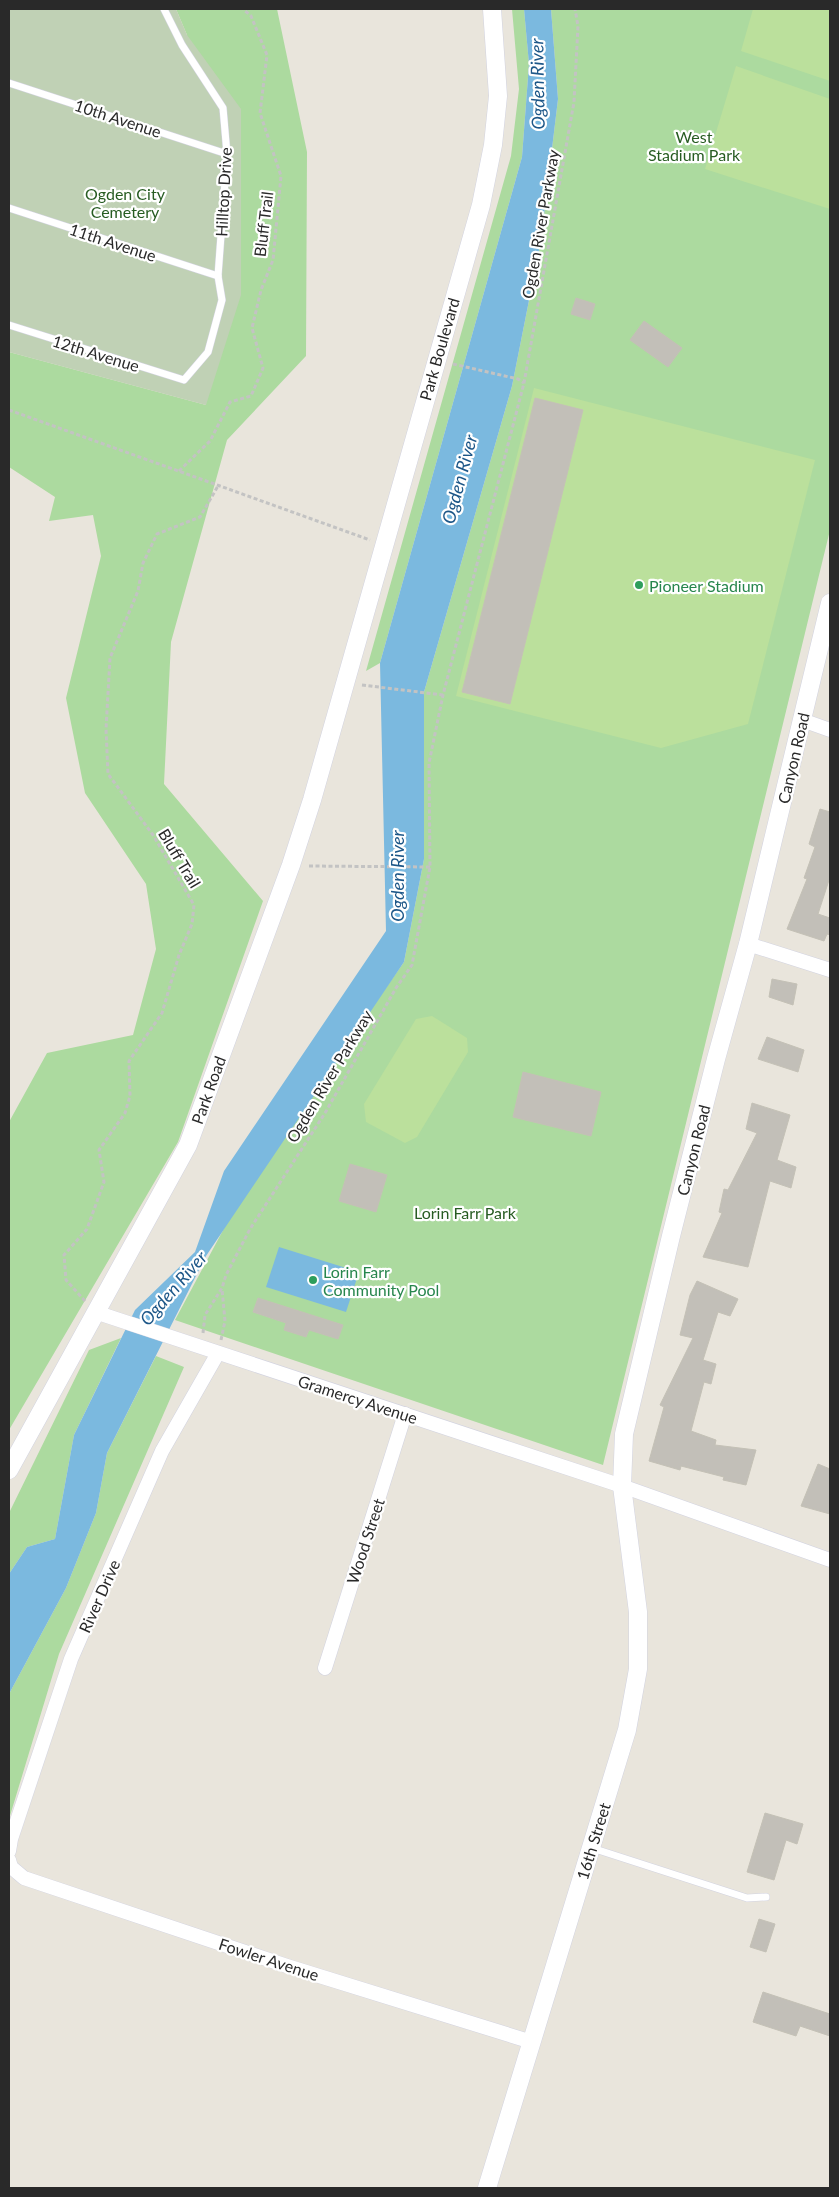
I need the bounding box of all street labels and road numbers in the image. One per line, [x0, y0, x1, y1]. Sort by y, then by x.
street label: 10th Avenue [72, 95, 164, 141]
street label: Hilltop Drive [211, 147, 235, 237]
street label: Ogden River Parkway [518, 147, 563, 300]
street label: Bluff Trail [250, 190, 276, 258]
street label: 11th Avenue [67, 219, 159, 265]
street label: Park Boulevard [415, 295, 463, 403]
street label: 12th Avenue [50, 331, 142, 375]
street label: Canyon Road [773, 711, 813, 805]
street label: Bluff Trail [155, 825, 205, 891]
street label: Ogden River Parkway [282, 1006, 376, 1146]
street label: Park Road [187, 1053, 229, 1127]
street label: Canyon Road [673, 1103, 713, 1197]
street label: Gramercy Avenue [296, 1371, 420, 1427]
street label: Wood Street [342, 1495, 388, 1586]
street label: River Drive [74, 1557, 124, 1635]
street label: 16th Street [572, 1800, 614, 1882]
street label: Fowler Avenue [217, 1934, 321, 1984]

